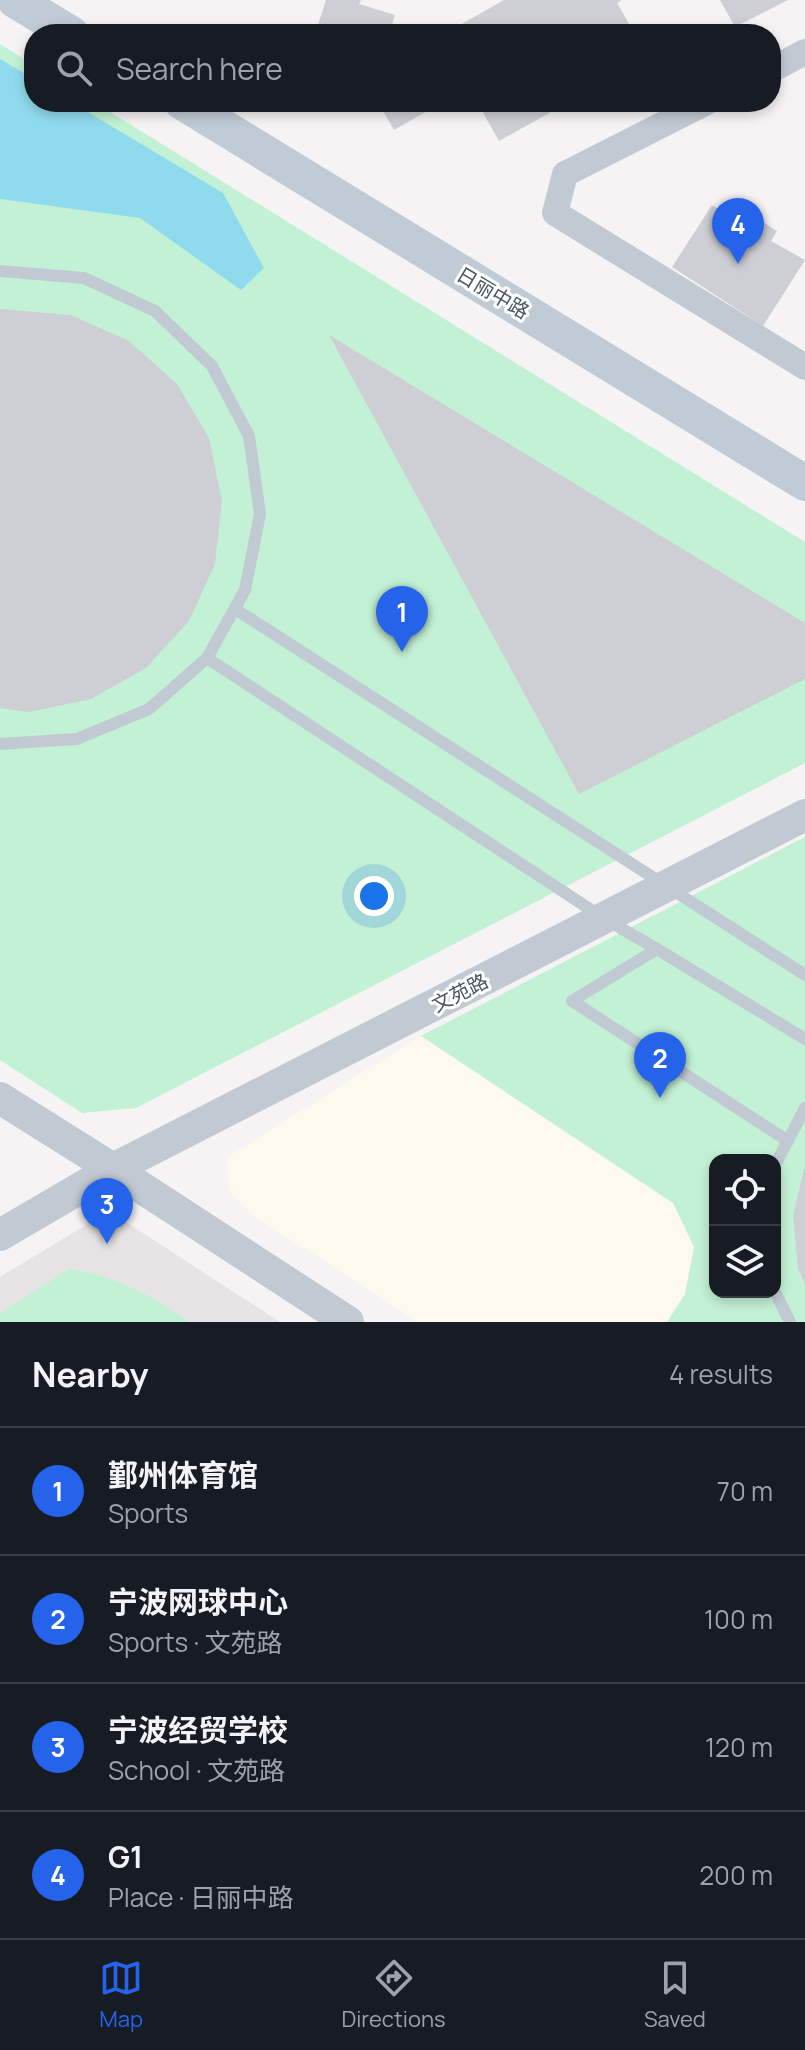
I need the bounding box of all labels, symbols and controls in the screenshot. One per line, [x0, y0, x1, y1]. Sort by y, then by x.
search box [24, 24, 781, 112]
icon: search [52, 46, 96, 90]
text: Search here [116, 48, 283, 89]
pin: 4 [712, 198, 764, 264]
street label: 日丽中路 [452, 260, 534, 325]
pin: 1 [376, 586, 428, 652]
your location [354, 876, 394, 916]
street label: 文苑路 [427, 967, 493, 1018]
pin: 2 [634, 1032, 686, 1098]
map controls [709, 1154, 781, 1298]
button: locate [709, 1154, 781, 1226]
pin: 3 [81, 1178, 133, 1244]
button: layers [709, 1226, 781, 1298]
text: Nearby [32, 1351, 148, 1397]
text: 4 results [669, 1356, 773, 1392]
text: 鄞州体育馆 [108, 1454, 258, 1495]
text: 1 [52, 1473, 64, 1509]
text: 70 m [717, 1473, 773, 1509]
text: Sports [108, 1495, 188, 1531]
text: 宁波网球中心 [108, 1581, 288, 1622]
text: 2 [50, 1601, 66, 1637]
text: 100 m [704, 1601, 773, 1637]
text: Sports · 文苑路 [108, 1624, 283, 1660]
text: 宁波经贸学校 [108, 1709, 288, 1750]
text: 3 [50, 1729, 66, 1765]
text: 120 m [705, 1729, 773, 1765]
text: School · 文苑路 [108, 1752, 285, 1788]
text: G1 [108, 1836, 143, 1877]
text: 4 [50, 1857, 66, 1893]
text: 200 m [699, 1857, 773, 1893]
text: Place · 日丽中路 [108, 1879, 294, 1915]
tab: Map [99, 1956, 143, 2034]
tab: Directions [341, 1956, 446, 2034]
tab: Saved [644, 1956, 706, 2034]

